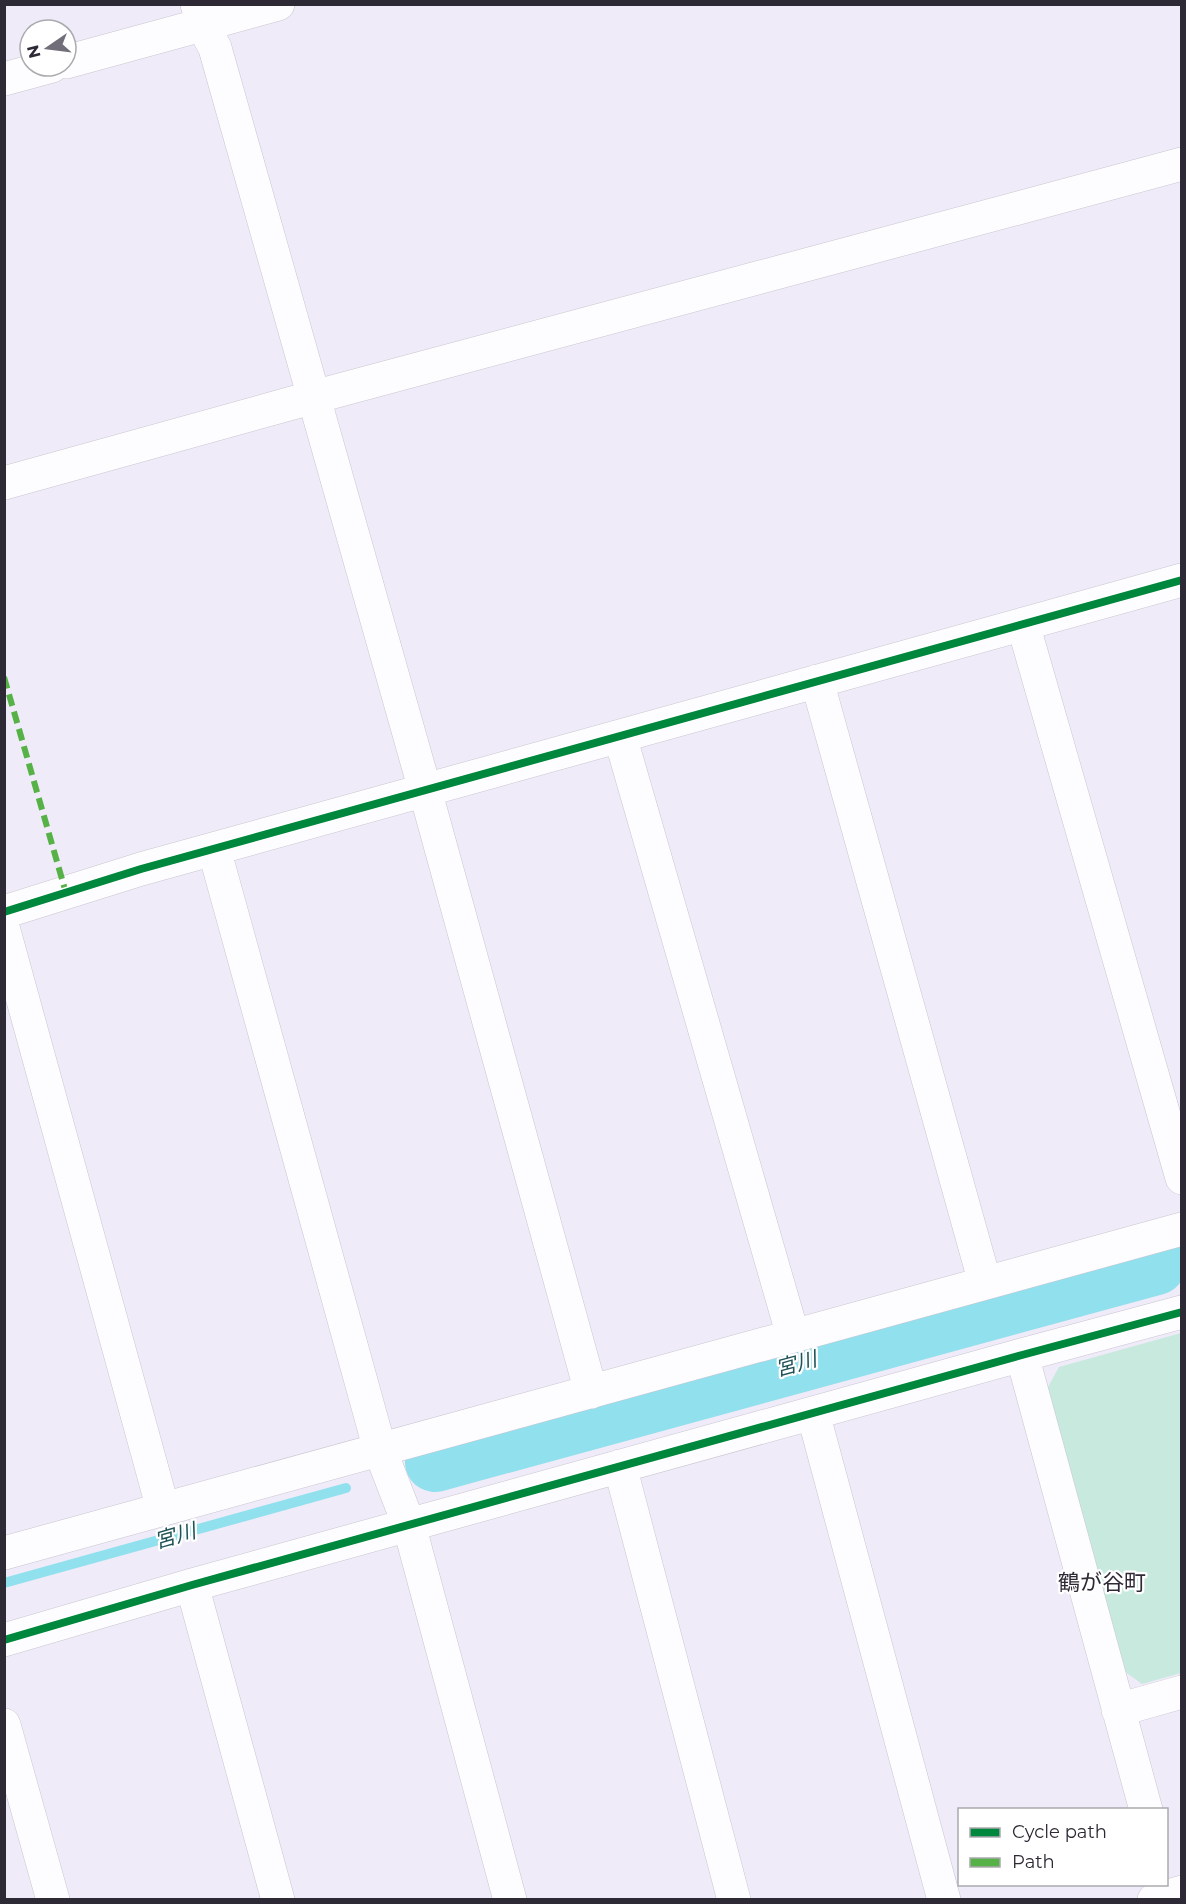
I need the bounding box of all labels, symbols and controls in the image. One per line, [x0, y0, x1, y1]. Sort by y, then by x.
north arrow [18, 18, 78, 78]
text: N [23, 43, 45, 60]
water label: 宮川 [772, 1345, 821, 1381]
water label: 宮川 [151, 1517, 200, 1553]
district label: 鶴が谷町 [1058, 1569, 1146, 1596]
legend [958, 1808, 1168, 1886]
text: Cycle path [1012, 1821, 1107, 1843]
text: Path [1012, 1851, 1055, 1873]

